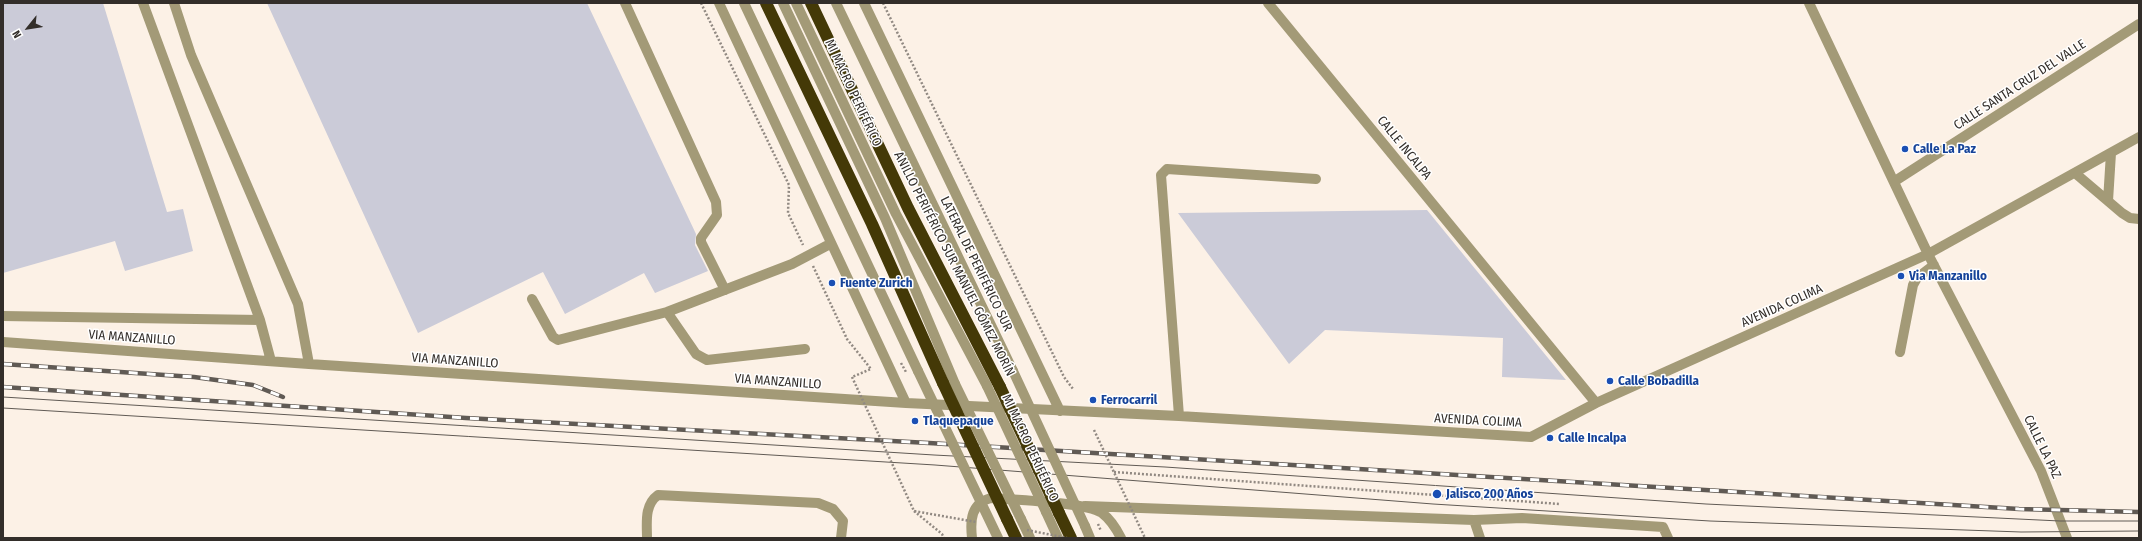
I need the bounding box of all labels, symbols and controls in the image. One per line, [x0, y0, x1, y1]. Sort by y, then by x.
north arrow [8, 8, 48, 48]
text: N [10, 28, 24, 40]
street label: CALLE SANTA CRUZ DEL VALLE [1951, 36, 2089, 134]
street label: MI MACRO PERIFÉRICO [821, 37, 885, 149]
street label: CALLE INCALPA [1374, 113, 1434, 183]
place label: Calle La Paz [1913, 141, 1976, 157]
marker: Calle La Paz [1900, 144, 1910, 154]
street label: ANILLO PERIFÉRICO SUR MANUEL GÓMEZ MORÍN [890, 149, 1018, 379]
street label: LATERAL DE PERIFÉRICO SUR [937, 194, 1015, 334]
place label: Via Manzanillo [1909, 268, 1987, 284]
marker: Via Manzanillo [1896, 271, 1906, 281]
place label: Fuente Zurich [840, 275, 913, 291]
marker: Fuente Zurich [827, 278, 837, 288]
street label: AVENIDA COLIMA [1739, 281, 1825, 331]
street label: VIA MANZANILLO [88, 327, 176, 349]
street label: VIA MANZANILLO [411, 350, 499, 372]
street label: VIA MANZANILLO [734, 371, 822, 393]
place label: Calle Bobadilla [1618, 373, 1699, 389]
marker: Calle Bobadilla [1605, 376, 1615, 386]
street label: MI MACRO PERIFÉRICO [998, 392, 1062, 504]
place label: Ferrocarril [1101, 392, 1157, 408]
marker: Ferrocarril [1088, 395, 1098, 405]
street label: AVENIDA COLIMA [1434, 411, 1522, 431]
place label: Tlaquepaque [923, 413, 993, 429]
street label: CALLE LA PAZ [2020, 413, 2064, 481]
marker: Tlaquepaque [910, 416, 920, 426]
place label: Calle Incalpa [1558, 430, 1626, 446]
marker: Calle Incalpa [1545, 433, 1555, 443]
place label: Jalisco 200 Años [1446, 486, 1533, 502]
marker: Jalisco 200 Años [1431, 488, 1443, 500]

